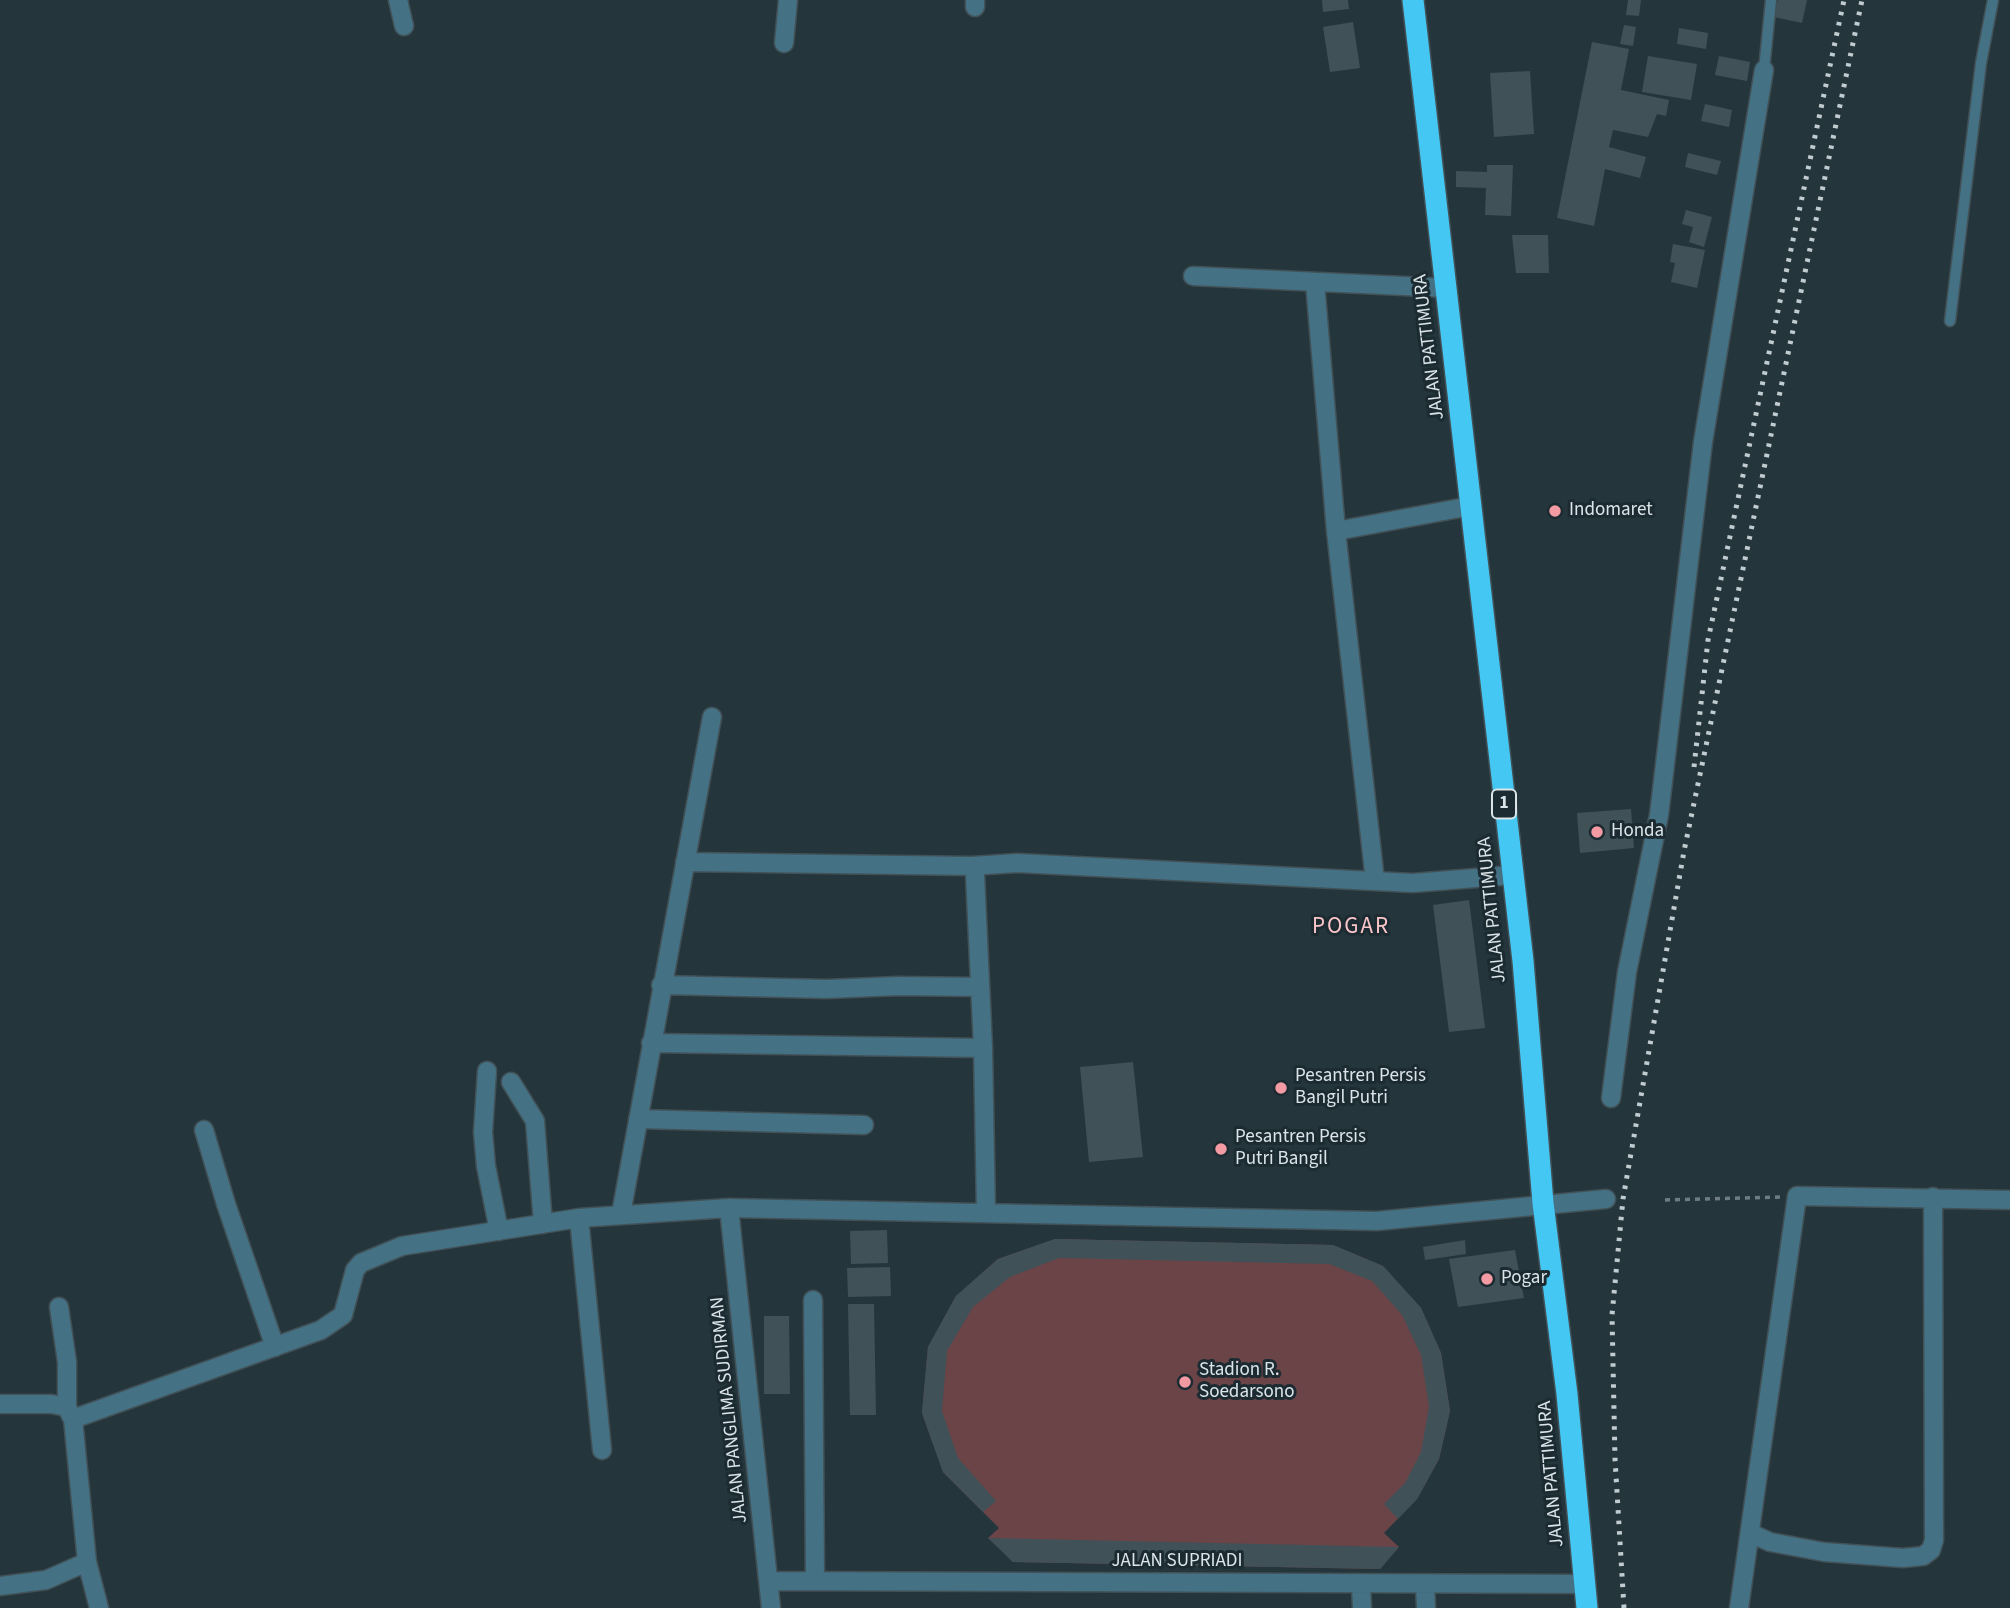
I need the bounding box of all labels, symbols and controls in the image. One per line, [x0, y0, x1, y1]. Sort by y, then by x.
street label: JALAN PATTIMURA [1410, 273, 1450, 421]
place label: Indomaret [1569, 500, 1653, 522]
marker: Indomaret [1547, 503, 1563, 519]
road number: 1 [1492, 790, 1516, 818]
place label: Honda [1611, 821, 1664, 843]
marker: Honda [1589, 824, 1605, 840]
street label: JALAN PATTIMURA [1474, 836, 1512, 984]
district label: POGAR [1313, 914, 1389, 942]
place label: Pesantren Persis Bangil Putri [1295, 1066, 1426, 1110]
marker: Pesantren Persis Bangil Putri [1273, 1080, 1289, 1096]
place label: Pesantren Persis Putri Bangil [1235, 1127, 1366, 1171]
marker: Pesantren Persis Putri Bangil [1213, 1141, 1229, 1157]
place label: Pogar [1501, 1268, 1547, 1290]
marker: Pogar [1479, 1271, 1495, 1287]
street label: JALAN PANGLIMA SUDIRMAN [707, 1296, 753, 1524]
place label: Stadion R. Soedarsono [1199, 1360, 1294, 1404]
marker: Stadion R. Soedarsono [1177, 1374, 1193, 1390]
street label: JALAN PATTIMURA [1534, 1400, 1570, 1548]
street label: JALAN SUPRIADI [1111, 1551, 1243, 1573]

